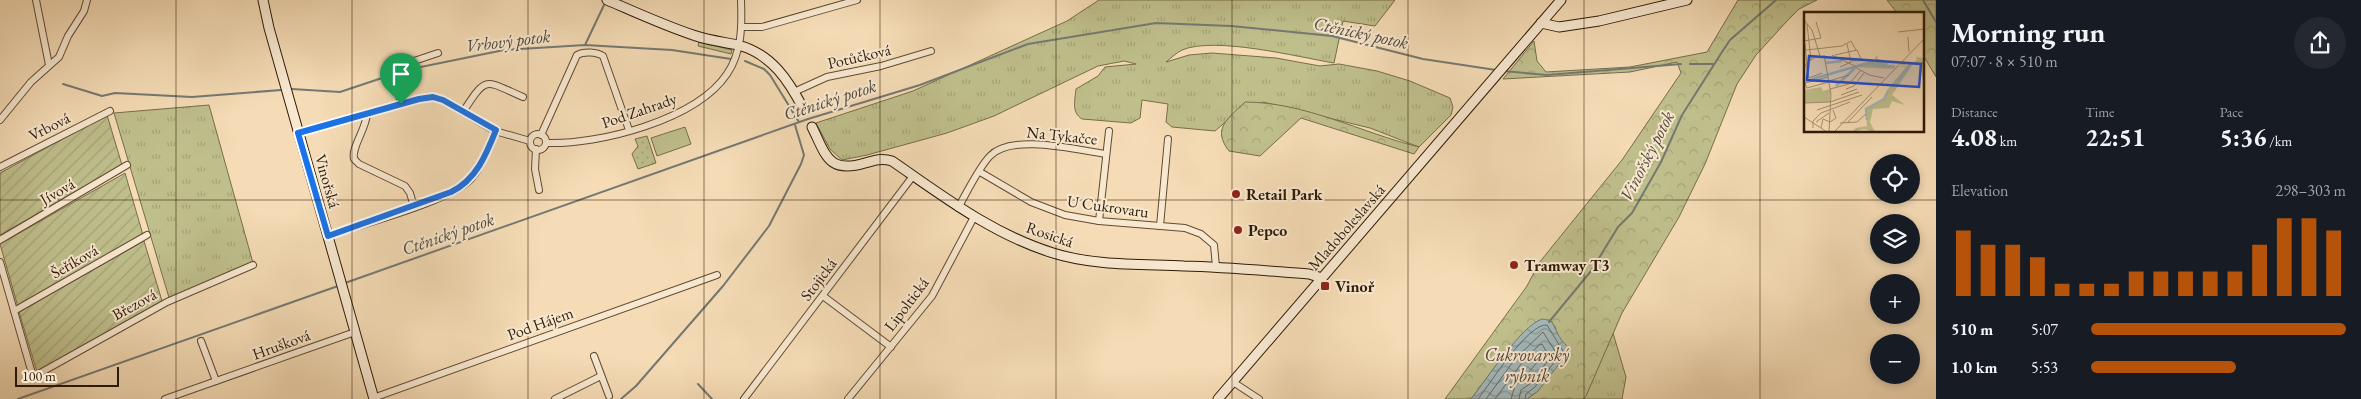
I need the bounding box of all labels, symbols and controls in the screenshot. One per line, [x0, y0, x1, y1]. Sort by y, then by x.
water label: Ctěnický potok [1311, 11, 1411, 55]
inset map [1804, 12, 1924, 132]
text: Morning run [1951, 14, 2105, 50]
button: share [2294, 17, 2346, 69]
water label: Vrbový potok [464, 24, 552, 58]
street label: Potůčková [825, 39, 893, 74]
text: 07:07 · 8 × 510 m [1951, 51, 2058, 72]
pin [380, 53, 422, 104]
icon: arrive [387, 60, 415, 88]
water label: Ctěnický potok [781, 74, 879, 126]
street label: Pod Zahrady [599, 87, 681, 133]
text: Distance [1951, 103, 1998, 121]
text: Time [2085, 103, 2115, 121]
text: Pace [2220, 103, 2243, 121]
street label: Vrbová [25, 107, 74, 146]
water label: Vinořský potok [1614, 107, 1680, 205]
street label: Na Tykačce [1026, 121, 1098, 150]
text: 4.08 [1951, 121, 1997, 153]
text: 22:51 [2085, 121, 2145, 153]
text: 5:36 [2220, 121, 2266, 153]
text: km [1997, 132, 2017, 150]
text: /km [2266, 132, 2292, 150]
street label: Vinořská [310, 152, 345, 211]
map controls [1870, 154, 1920, 384]
button: locate [1870, 154, 1920, 204]
street label: Jívová [34, 173, 79, 211]
street label: Mladoboleslavská [1303, 179, 1390, 275]
text: Elevation [1951, 180, 2009, 201]
text: 298–303 m [2275, 180, 2346, 201]
place label: Retail Park [1246, 184, 1323, 205]
marker: Retail Park [1230, 188, 1242, 200]
street label: U Cukrovaru [1066, 190, 1151, 223]
water label: Ctěnický potok [399, 207, 497, 261]
button: layers [1870, 214, 1920, 264]
street label: Rosická [1023, 217, 1077, 253]
place label: Pepco [1248, 220, 1287, 241]
marker: Pepco [1232, 224, 1244, 236]
street label: Šeříková [47, 239, 102, 283]
street label: Stojická [795, 253, 842, 305]
place label: Tramway T3 [1524, 255, 1610, 276]
marker: Tramway T3 [1508, 259, 1520, 271]
street label: Lipoltická [879, 273, 934, 336]
button: + [1870, 274, 1920, 324]
place label: Vinoř [1335, 276, 1375, 297]
marker: Vinoř [1319, 280, 1331, 292]
street label: Březová [108, 283, 161, 325]
street label: Pod Hájem [504, 302, 577, 345]
text: 510 m [1951, 319, 1993, 340]
text: 5:07 [2031, 319, 2058, 340]
street label: Hrušková [249, 324, 314, 365]
button: − [1870, 334, 1920, 384]
water label: Cukrovarský rybník [1485, 343, 1570, 388]
text: 1.0 km [1951, 357, 1997, 378]
text: 5:53 [2031, 357, 2058, 378]
scale bar [15, 364, 119, 387]
text: 100 m [22, 367, 56, 385]

